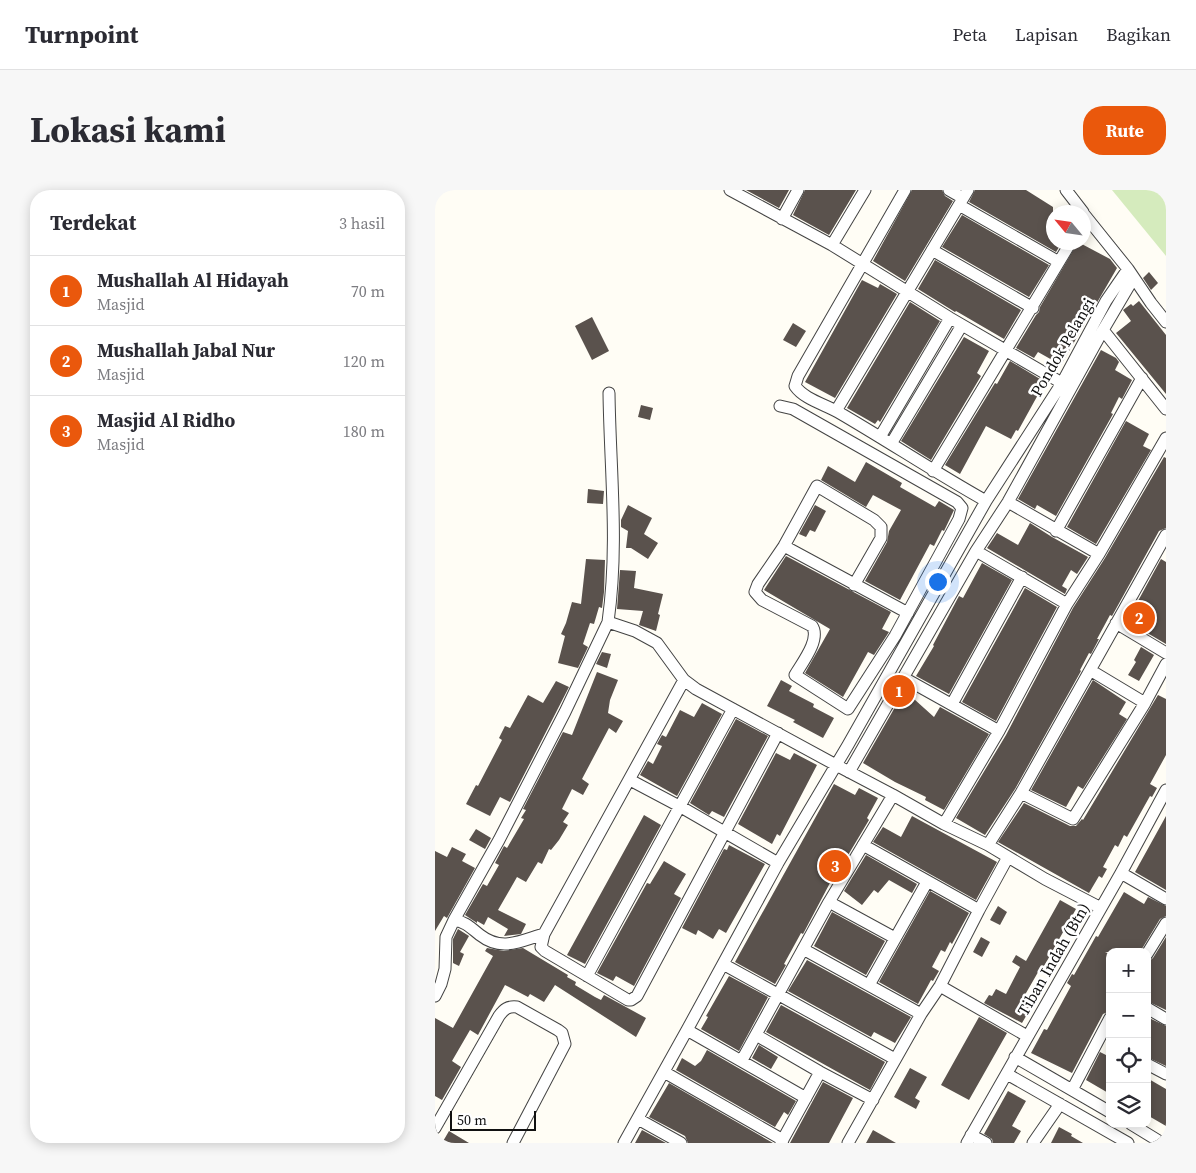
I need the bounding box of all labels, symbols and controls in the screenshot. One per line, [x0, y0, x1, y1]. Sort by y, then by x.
text: Turnpoint [25, 18, 138, 51]
text: Peta [953, 22, 987, 47]
text: Lapisan [1015, 22, 1078, 47]
text: Bagikan [1106, 22, 1171, 47]
text: Lokasi kami [30, 106, 226, 154]
button: Rute [1083, 106, 1166, 155]
north arrow [1046, 205, 1091, 250]
text: Terdekat [50, 208, 136, 237]
text: 3 hasil [339, 212, 385, 234]
text: Mushallah Al Hidayah [97, 267, 289, 293]
text: 1 [62, 280, 70, 302]
text: 70 m [351, 280, 385, 302]
text: Masjid [97, 293, 144, 315]
street label: Pondok Pelangi [1025, 294, 1099, 400]
text: Mushallah Jabal Nur [97, 337, 275, 363]
text: 2 [62, 350, 70, 372]
text: 120 m [343, 350, 385, 372]
text: Masjid [97, 363, 144, 385]
text: Masjid Al Ridho [97, 407, 235, 433]
text: 3 [62, 420, 70, 442]
text: 180 m [343, 420, 385, 442]
text: Masjid [97, 433, 144, 455]
your location [925, 569, 951, 595]
pin: 2 [1123, 599, 1155, 637]
pin: 1 [883, 672, 915, 710]
pin: 3 [819, 847, 851, 885]
street label: Tiban Indah (Btn) [1012, 899, 1094, 1019]
map controls [1106, 948, 1151, 1128]
button: + [1106, 948, 1151, 993]
button: − [1106, 993, 1151, 1038]
button: locate [1106, 1038, 1151, 1083]
button: layers [1106, 1083, 1151, 1128]
scale bar [450, 1108, 536, 1131]
text: 50 m [457, 1110, 487, 1130]

